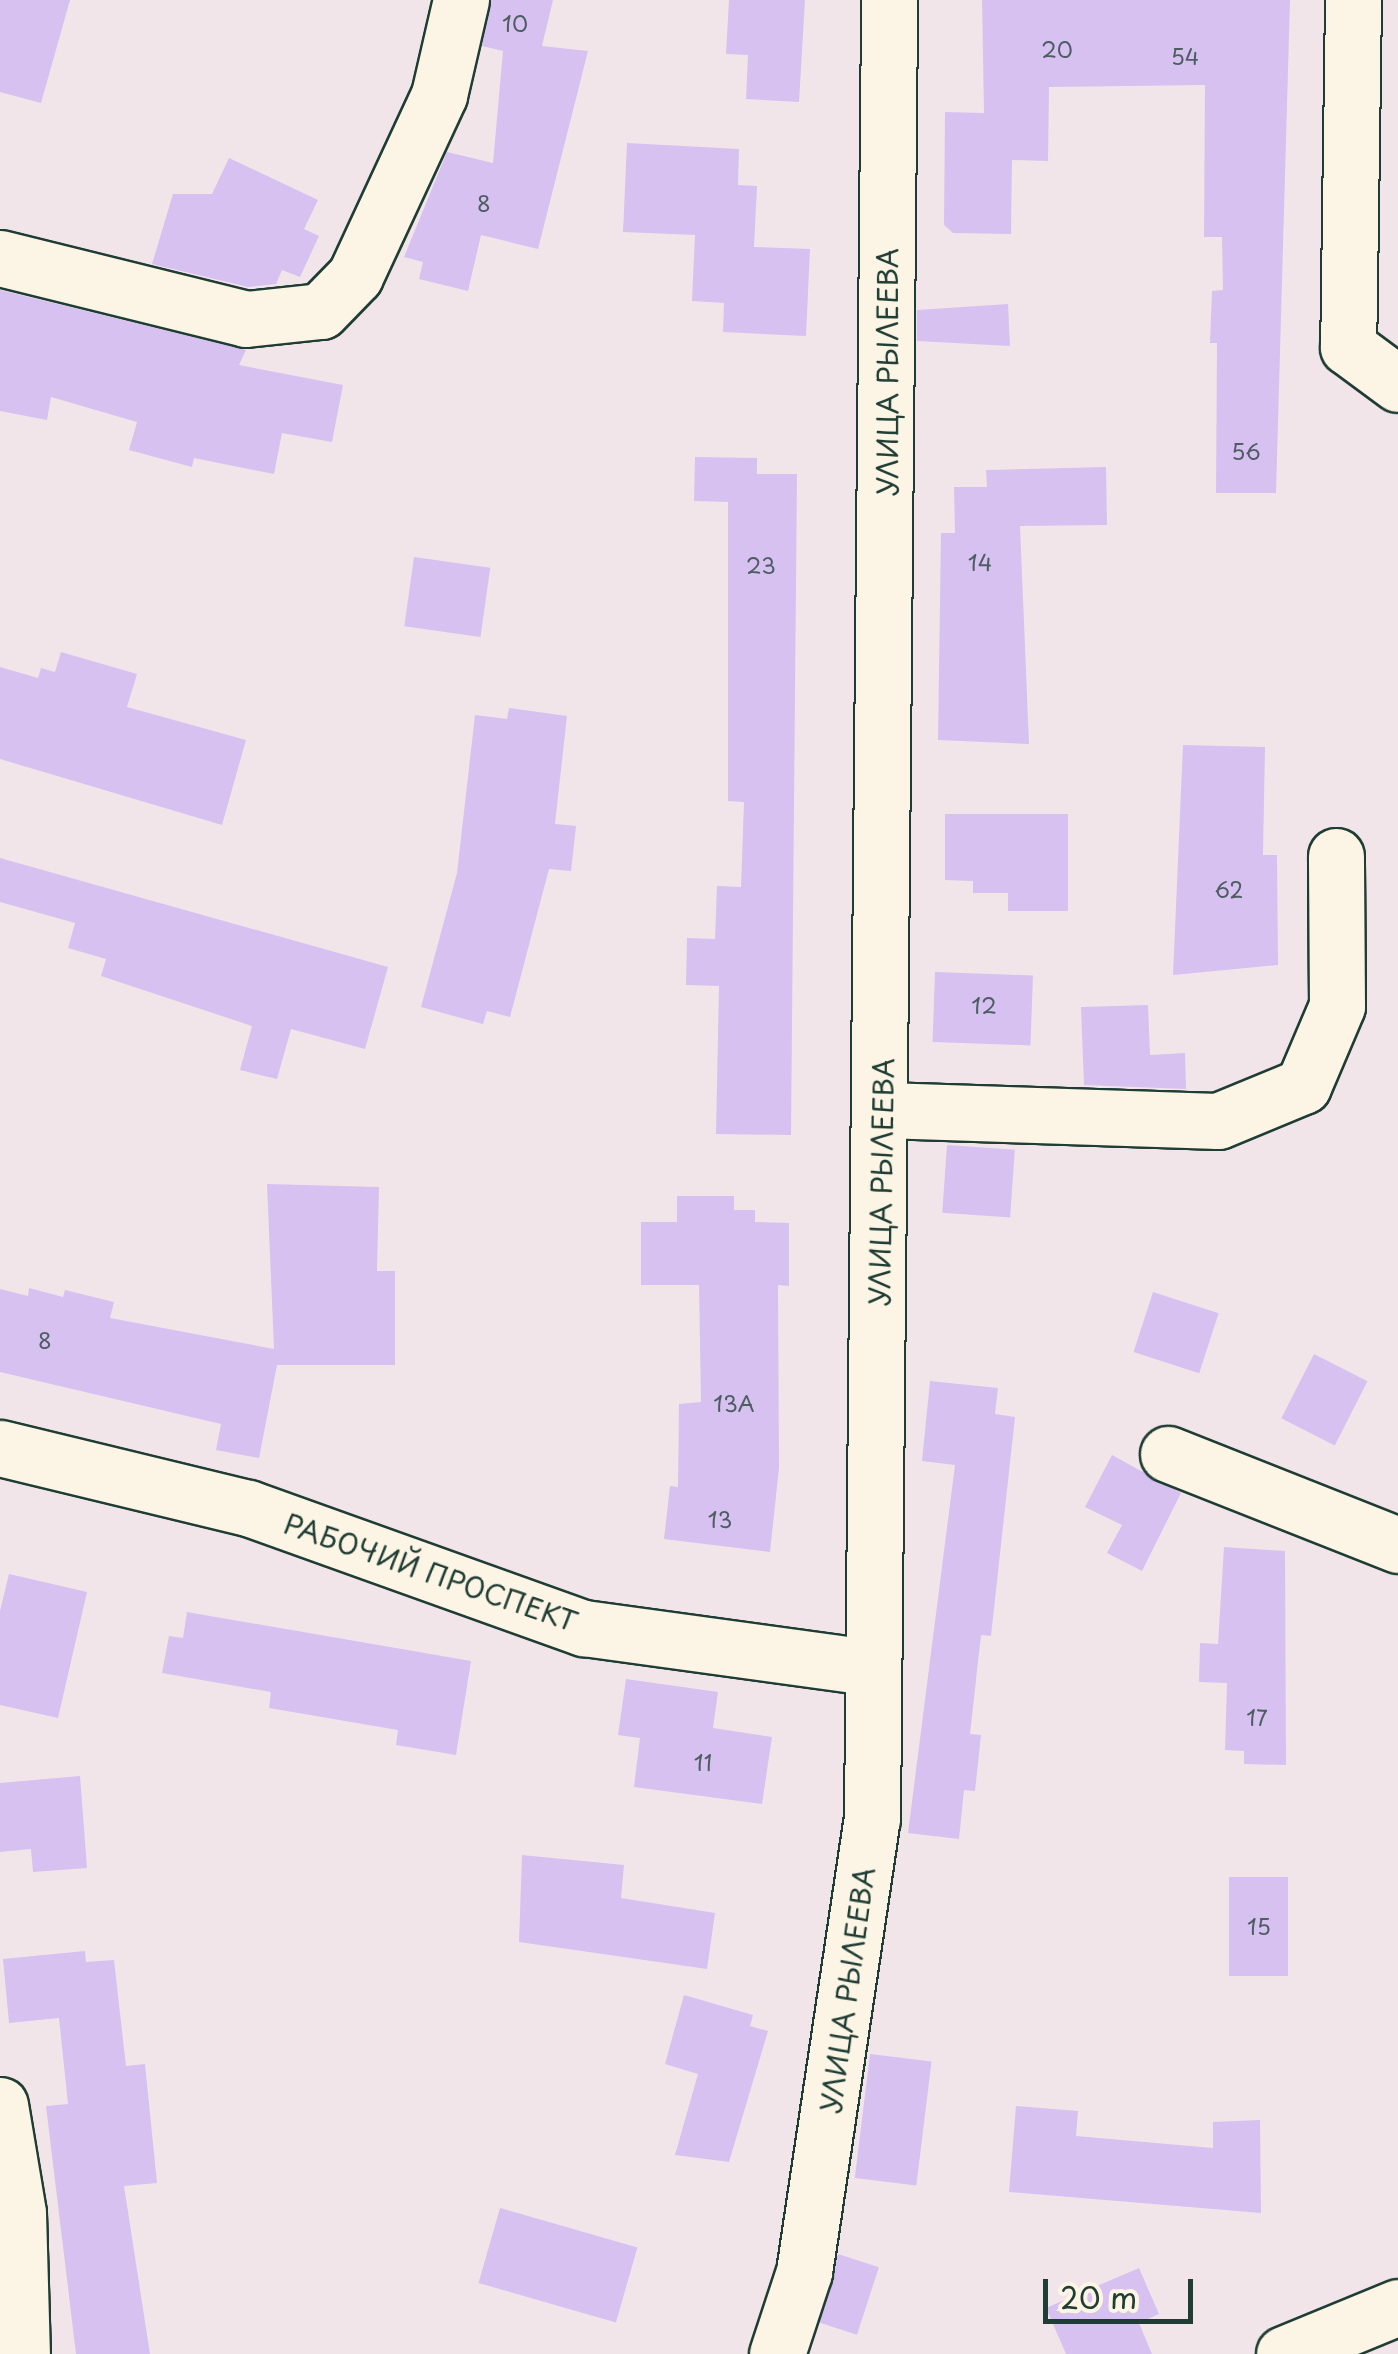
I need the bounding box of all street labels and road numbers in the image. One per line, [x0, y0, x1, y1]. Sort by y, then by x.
street label: УЛИЦА РЫЛЕЕВА [870, 247, 904, 497]
street label: УЛИЦА РЫЛЕЕВА [862, 1057, 900, 1307]
street label: РАБОЧИЙ ПРОСПЕКТ [279, 1506, 583, 1638]
street label: УЛИЦА РЫЛЕЕВА [813, 1864, 881, 2116]

